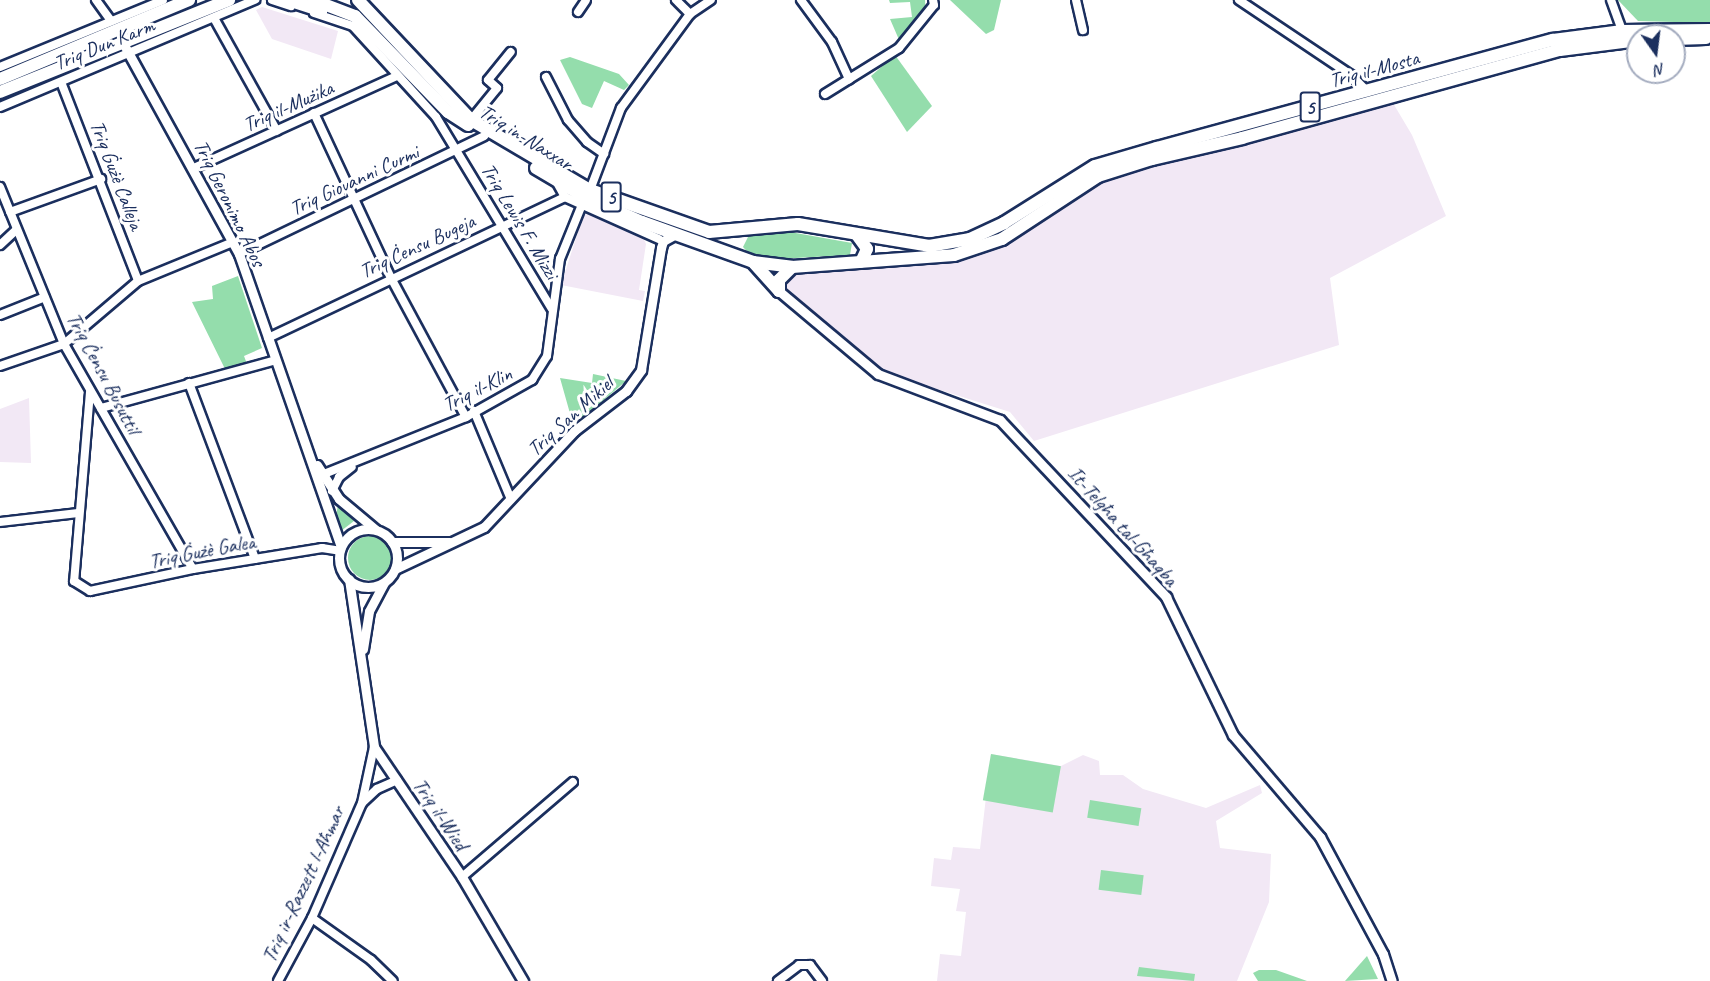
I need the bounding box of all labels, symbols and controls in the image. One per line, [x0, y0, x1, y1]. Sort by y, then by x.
street label: Triq Dun Karm [50, 12, 158, 76]
north arrow [1626, 24, 1686, 84]
street label: Triq il-Mosta [1326, 45, 1422, 93]
text: N [1653, 59, 1667, 80]
street label: Triq il-Mużika [239, 75, 337, 137]
road number: 5 [1300, 90, 1320, 124]
street label: Triq in-Naxxar [475, 99, 577, 175]
street label: Triq Ġużè Calleja [85, 117, 149, 233]
street label: Triq Geronimo Abos [189, 136, 271, 270]
street label: Triq Giovanni Curmi [285, 139, 423, 221]
street label: Triq Lewis F. Mizzi [476, 159, 564, 283]
road number: 5 [600, 180, 622, 214]
street label: Triq Ċensu Bugeja [355, 208, 479, 284]
street label: Triq Ċensu Busuttil [61, 308, 147, 438]
street label: Triq il-Klin [438, 361, 516, 417]
street label: Triq San Mikiel [522, 371, 618, 461]
street label: It-Telgħa tal-Għaqba [1062, 461, 1184, 591]
street label: Triq Ġużè Galea [147, 528, 257, 574]
street label: Triq il-Wied [408, 773, 474, 855]
street label: Triq ir-Razzett l-Aħmar [256, 802, 350, 966]

